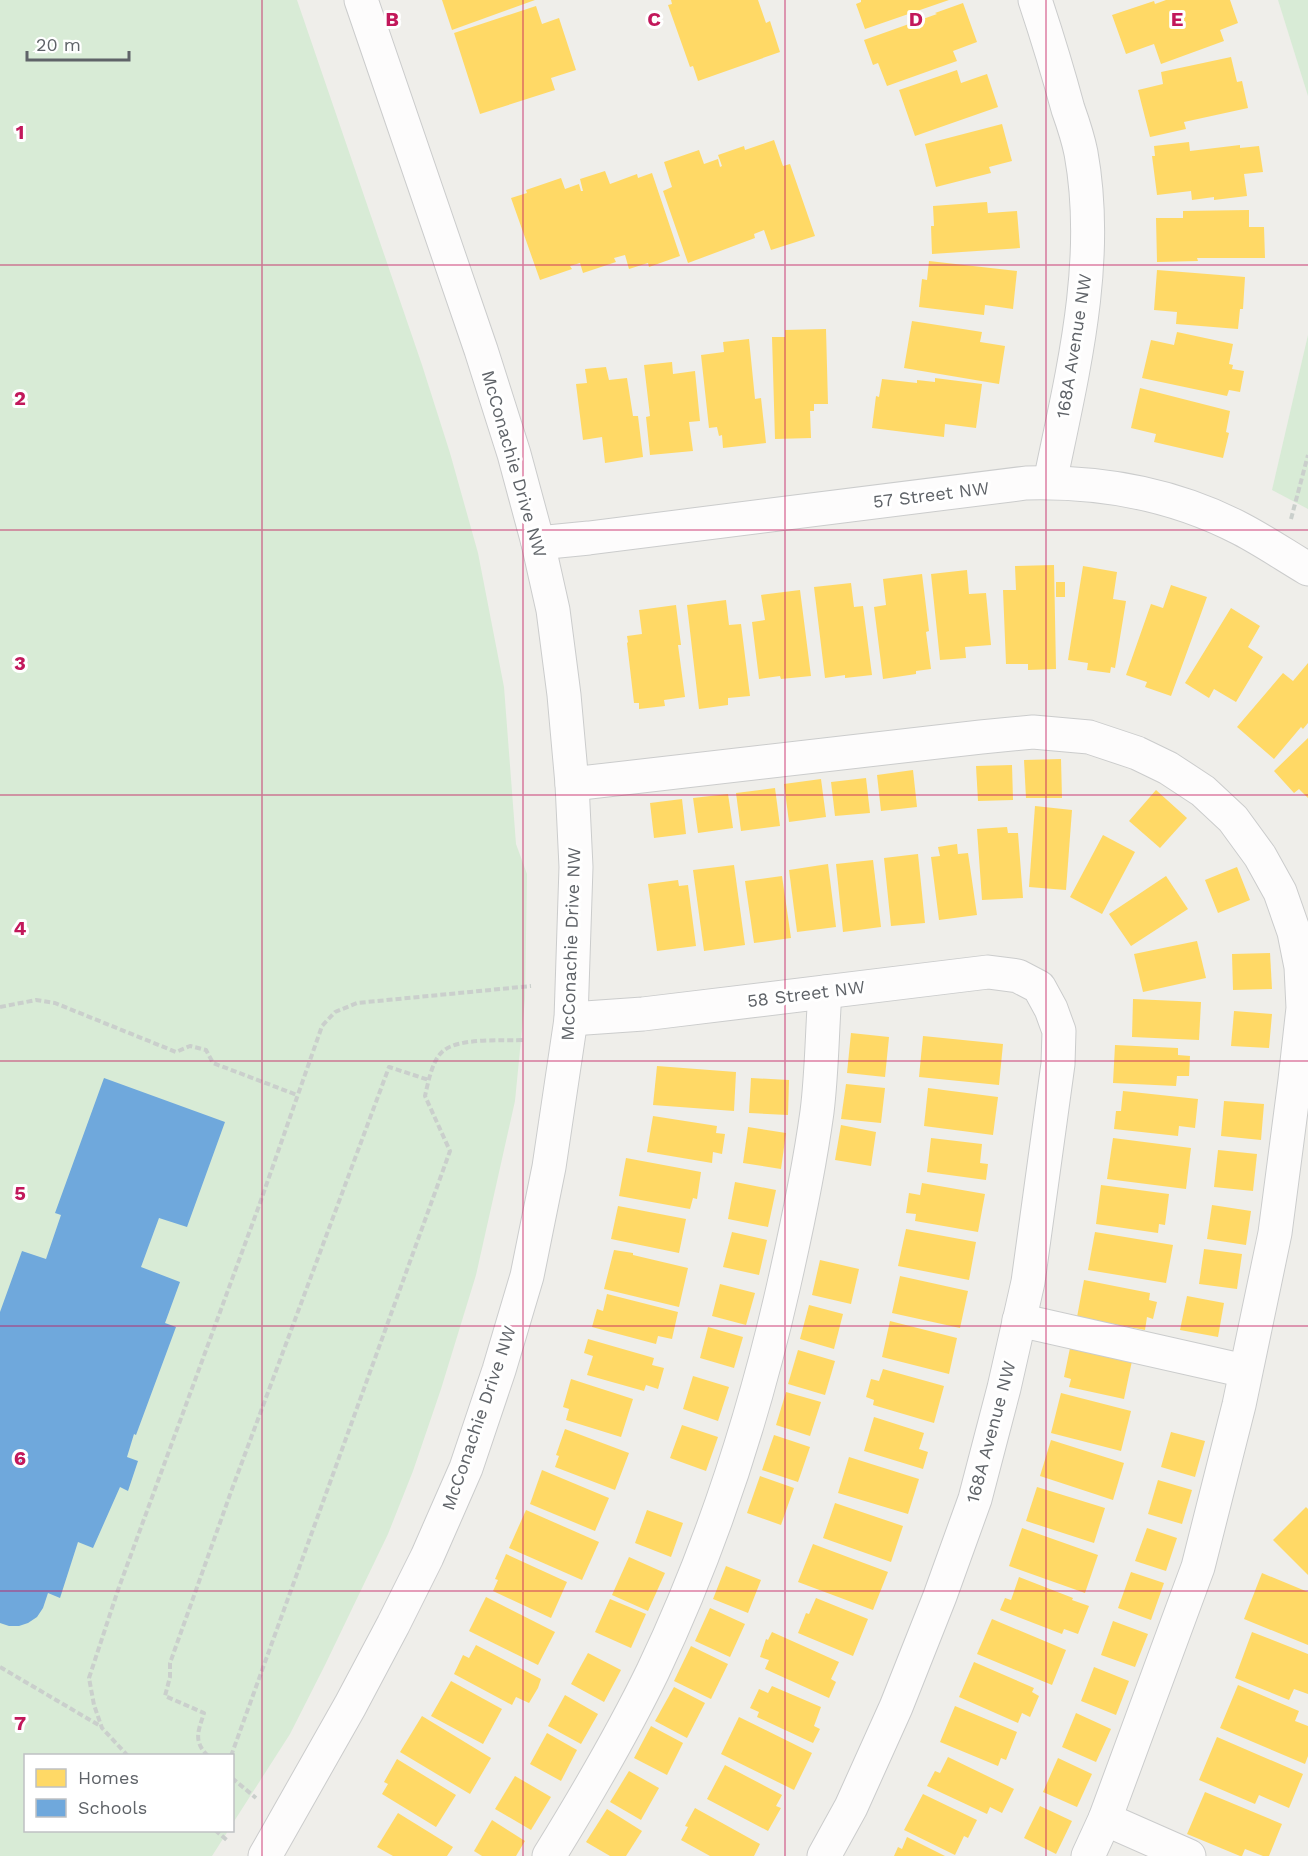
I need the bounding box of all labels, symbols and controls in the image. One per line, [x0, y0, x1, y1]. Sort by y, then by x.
text: B [385, 7, 399, 31]
text: C [647, 7, 661, 31]
text: D [909, 7, 923, 31]
text: E [1171, 7, 1183, 31]
scale bar [27, 24, 129, 62]
text: 20 m [36, 34, 81, 55]
text: 1 [16, 120, 24, 144]
street label: 168A Avenue NW [1052, 272, 1095, 420]
street label: McConachie Drive NW [478, 368, 551, 560]
text: 2 [14, 386, 26, 410]
street label: 57 Street NW [872, 477, 990, 512]
text: 3 [14, 651, 26, 675]
street label: McConachie Drive NW [557, 847, 584, 1041]
text: 4 [14, 916, 27, 940]
street label: 58 Street NW [746, 976, 866, 1011]
text: 5 [14, 1181, 26, 1205]
street label: McConachie Drive NW [437, 1323, 520, 1513]
street label: 168A Avenue NW [961, 1359, 1020, 1505]
text: 6 [14, 1446, 26, 1470]
text: 7 [14, 1711, 26, 1735]
legend [24, 1754, 234, 1832]
text: Homes [78, 1767, 139, 1788]
text: Schools [78, 1797, 147, 1818]

